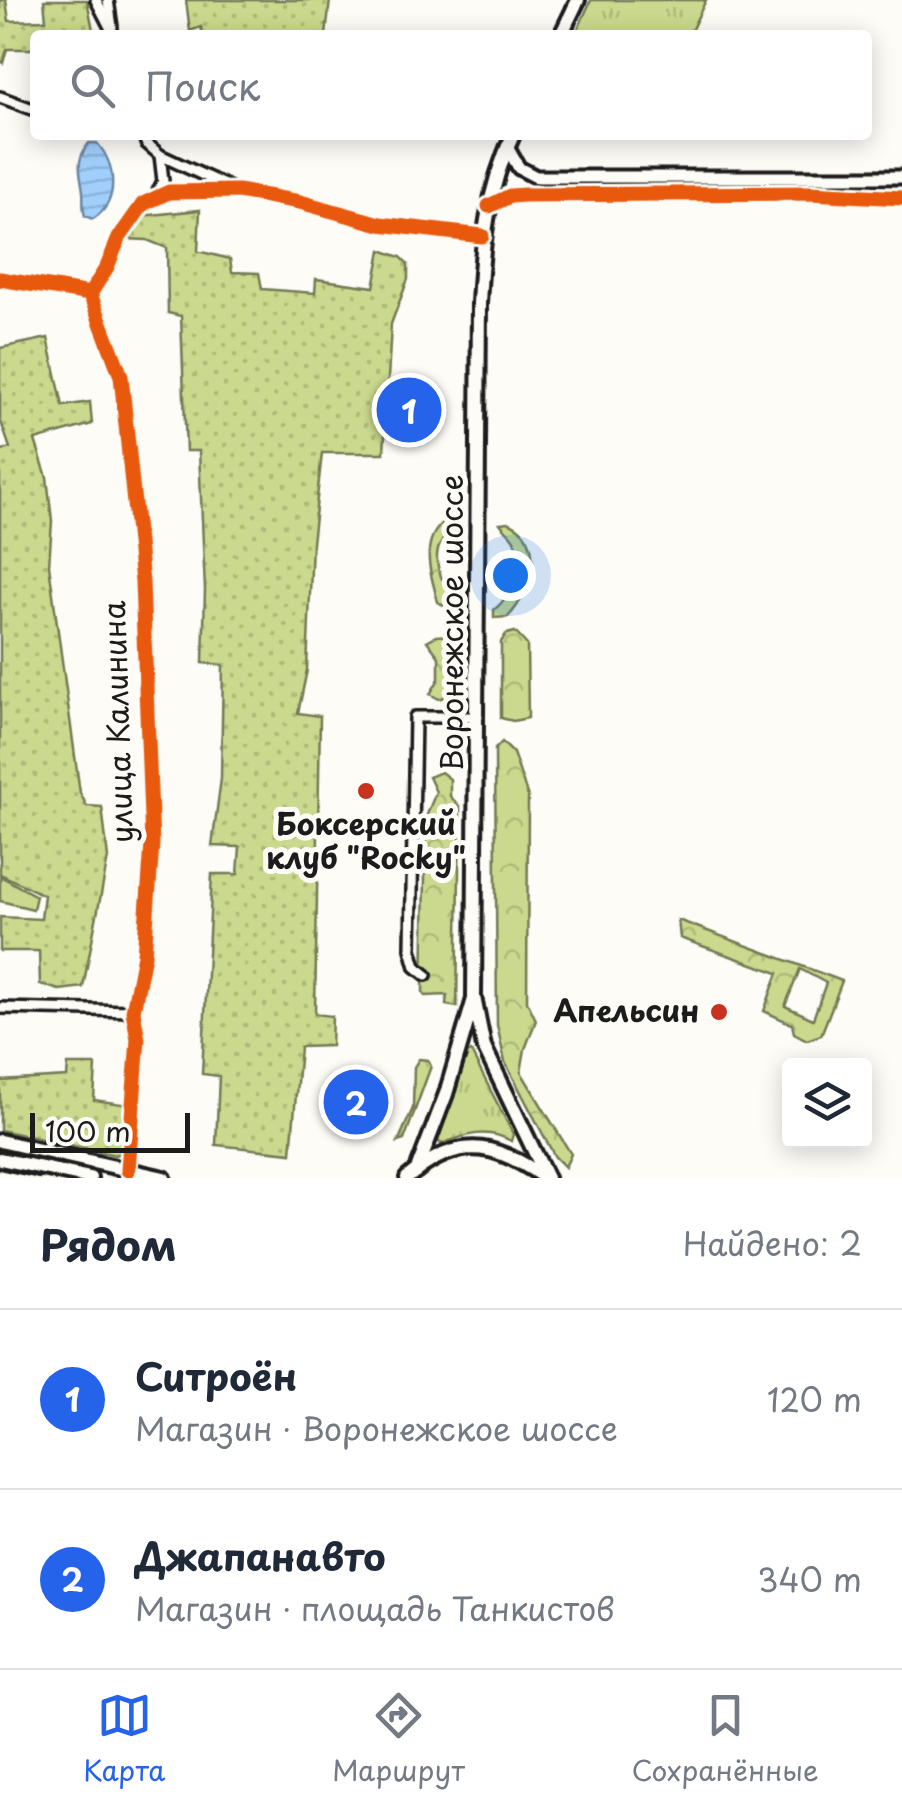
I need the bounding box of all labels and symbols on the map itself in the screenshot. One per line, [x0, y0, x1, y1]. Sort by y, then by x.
pin: 1 [376, 372, 442, 448]
street label: Воронежское шоссе [428, 475, 473, 771]
your location [485, 550, 536, 601]
street label: улица Калинина [90, 600, 143, 844]
marker: Боксерский клуб "Rocky" [355, 780, 377, 802]
place label: Боксерский клуб "Rocky" [266, 800, 466, 879]
place label: Апельсин [553, 987, 699, 1032]
marker: Апельсин [708, 1001, 730, 1023]
pin: 2 [324, 1064, 388, 1140]
scale bar [30, 1108, 190, 1152]

